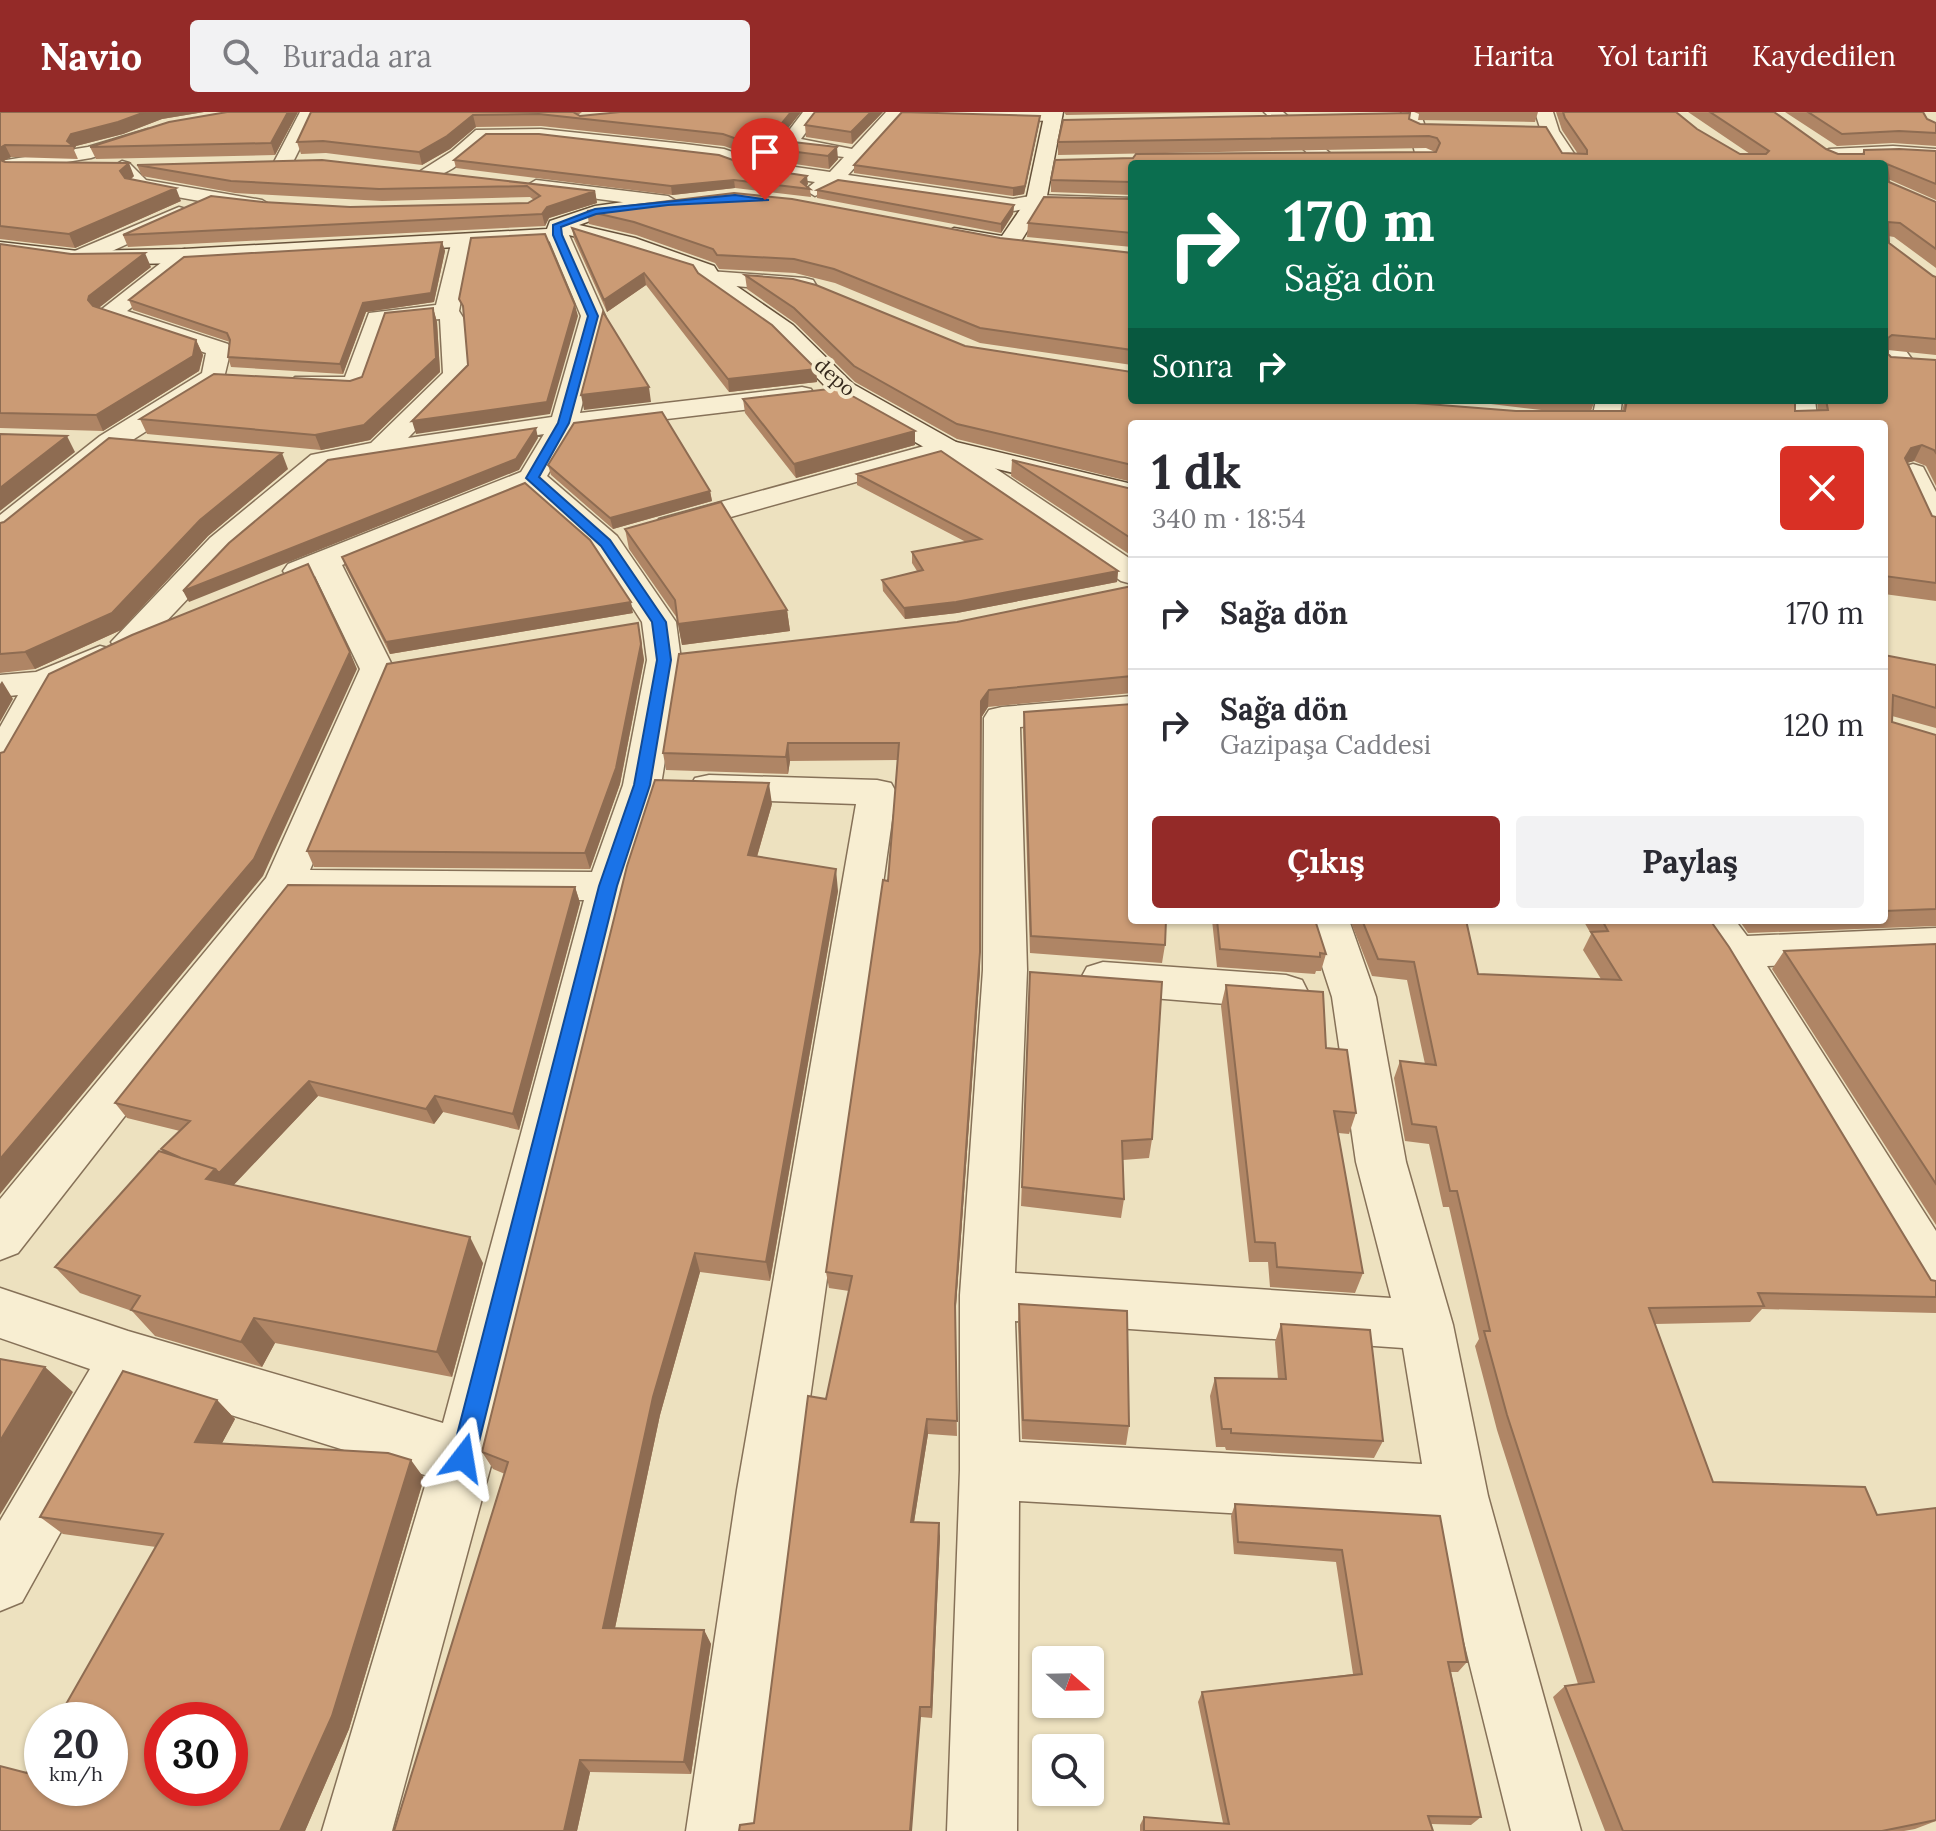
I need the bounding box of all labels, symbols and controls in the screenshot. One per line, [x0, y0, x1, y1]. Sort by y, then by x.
search box [190, 20, 750, 92]
text: Navio [40, 32, 142, 80]
icon: search [218, 34, 262, 78]
text: Burada ara [282, 37, 432, 75]
text: Harita [1473, 38, 1554, 74]
text: Yol tarifi [1598, 38, 1708, 74]
text: Kaydedilen [1752, 38, 1896, 74]
pin [731, 118, 799, 200]
icon: arrive [743, 130, 787, 174]
text: 170 m [1284, 185, 1435, 256]
icon: right [1152, 192, 1256, 296]
text: Sağa dön [1284, 255, 1435, 301]
icon: right [1249, 344, 1293, 388]
text: Sonra [1152, 347, 1233, 385]
street label: depo [810, 352, 861, 401]
text: 1 dk [1152, 441, 1241, 502]
button: close [1780, 446, 1864, 530]
text: 340 m · 18:54 [1152, 502, 1306, 535]
icon: right [1152, 591, 1196, 635]
text: Sağa dön [1220, 594, 1348, 632]
text: 170 m [1786, 594, 1864, 632]
text: Sağa dön [1220, 690, 1348, 728]
icon: right [1152, 703, 1196, 747]
text: 120 m [1784, 706, 1864, 744]
text: Gazipaşa Caddesi [1220, 728, 1431, 761]
button: Çıkış [1152, 816, 1500, 908]
button: Paylaş [1516, 816, 1864, 908]
position arrow [421, 1416, 505, 1500]
north arrow [1032, 1646, 1104, 1718]
map controls [1032, 1646, 1104, 1806]
speed limit sign: 30 [144, 1702, 248, 1806]
text: 20 [53, 1718, 99, 1769]
button: search [1032, 1734, 1104, 1806]
text: km/h [49, 1761, 103, 1786]

